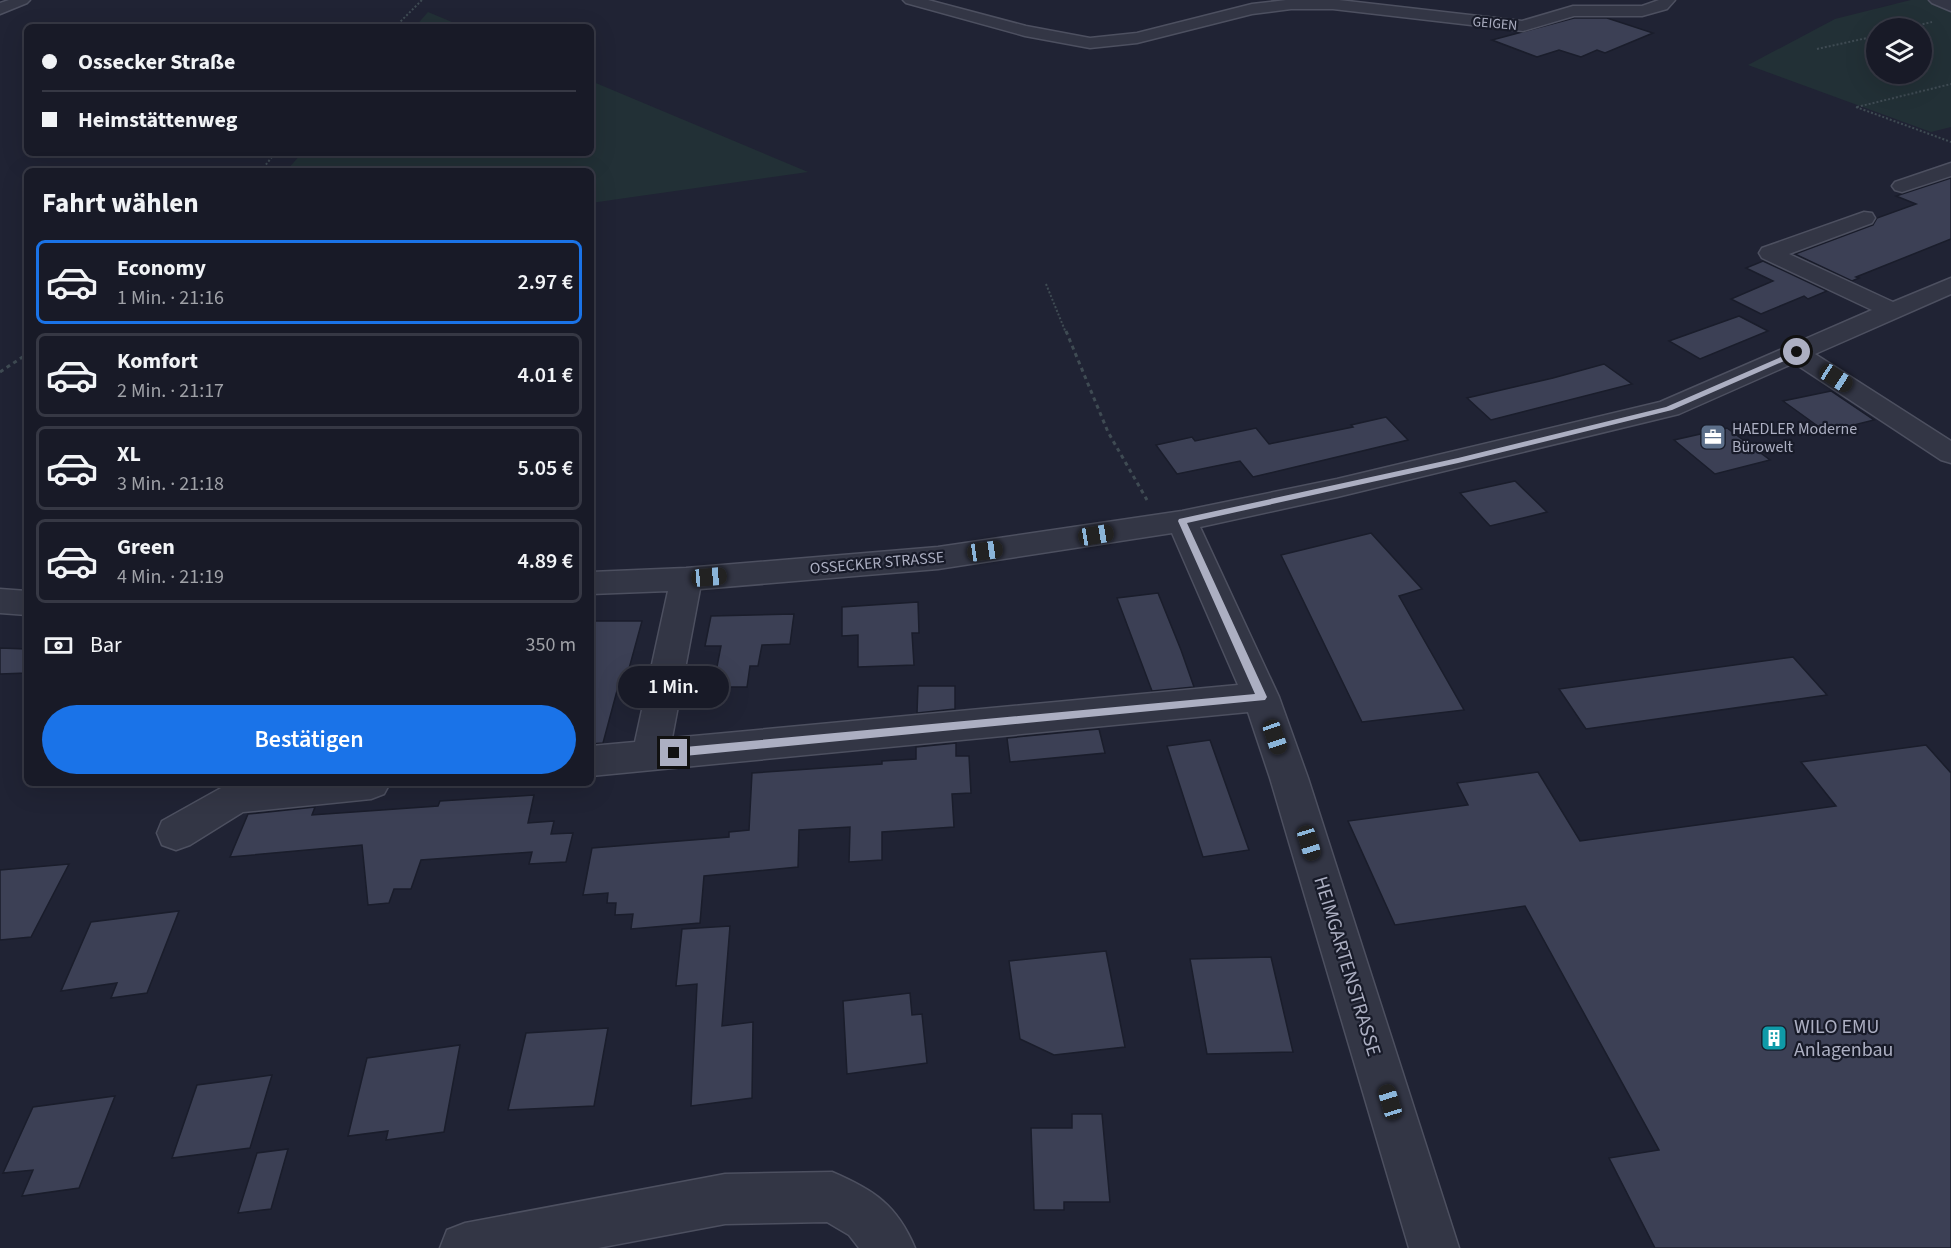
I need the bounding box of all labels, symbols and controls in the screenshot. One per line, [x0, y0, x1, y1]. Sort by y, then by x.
street label: GEIGEN [1472, 12, 1518, 36]
map controls [1866, 18, 1932, 84]
button: layers [1866, 18, 1932, 84]
text: Ossecker Straße [78, 46, 235, 78]
text: Heimstättenweg [78, 104, 237, 136]
text: Fahrt wählen [42, 184, 199, 223]
text: Economy [117, 252, 206, 284]
icon: car [45, 255, 99, 309]
text: 2.97 € [517, 266, 573, 298]
text: 1 Min. · 21:16 [117, 284, 224, 312]
route start [1783, 338, 1810, 365]
text: Komfort [117, 345, 198, 377]
icon: car [45, 348, 99, 402]
text: 4.01 € [517, 359, 573, 391]
car [1816, 361, 1856, 395]
text: 2 Min. · 21:17 [117, 377, 224, 405]
place label: HAEDLER Moderne Bürowelt [1732, 418, 1857, 458]
office icon: HAEDLER Moderne Bürowelt [1698, 422, 1728, 452]
text: XL [117, 438, 141, 470]
icon: car [45, 441, 99, 495]
text: 5.05 € [517, 452, 573, 484]
text: 3 Min. · 21:18 [117, 470, 224, 498]
car [1077, 523, 1115, 547]
text: Green [117, 531, 175, 563]
icon: car [45, 534, 99, 588]
car [966, 540, 1004, 562]
text: 4.89 € [517, 545, 573, 577]
street label: OSSECKER STRASSE [809, 546, 945, 580]
text: 4 Min. · 21:19 [117, 563, 224, 591]
car [690, 566, 728, 588]
icon: cash [42, 629, 75, 662]
text: Bar [90, 629, 122, 661]
text: 350 m [526, 631, 576, 659]
callout: 1 Min. [618, 666, 730, 708]
text: 1 Min. [648, 673, 699, 701]
button: Bestätigen [42, 705, 576, 774]
car [1261, 717, 1289, 757]
route end [660, 739, 687, 766]
car [1295, 823, 1323, 863]
street label: HEIMGARTENSTRASSE [1306, 873, 1388, 1060]
place label: WILO EMU Anlagenbau [1794, 1013, 1893, 1064]
building icon: WILO EMU Anlagenbau [1759, 1023, 1789, 1053]
car [1376, 1082, 1404, 1122]

